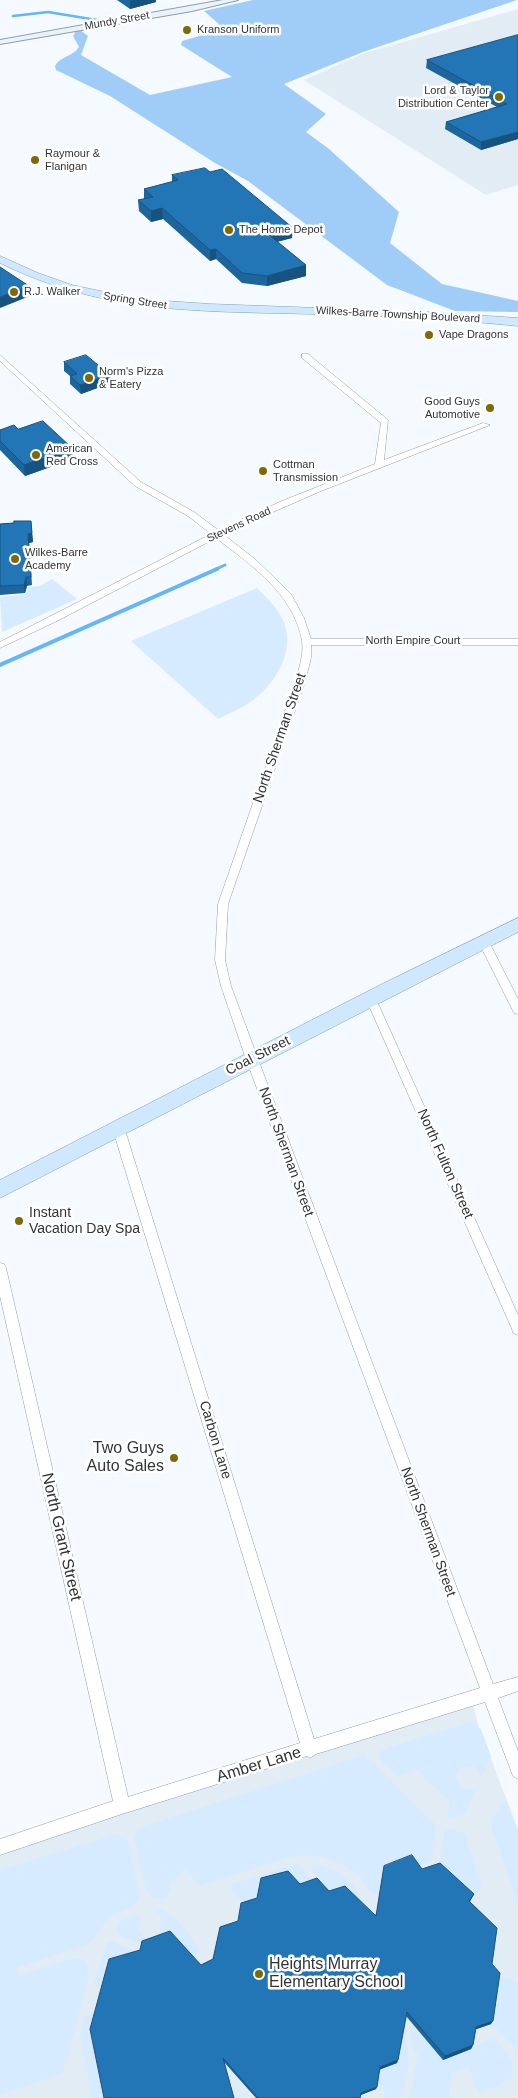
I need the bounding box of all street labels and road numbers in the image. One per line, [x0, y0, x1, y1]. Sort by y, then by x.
street label: Mundy Street [84, 9, 150, 33]
street label: Spring Street [102, 289, 168, 313]
street label: Wilkes-Barre Township Boulevard [316, 304, 480, 326]
street label: Stevens Road [205, 504, 273, 546]
street label: North Empire Court [366, 634, 460, 648]
street label: North Sherman Street [250, 671, 310, 805]
street label: Coal Street [223, 1033, 293, 1079]
street label: North Sherman Street [255, 1085, 317, 1219]
street label: North Fulton Street [413, 1107, 477, 1221]
street label: Carbon Lane [195, 1399, 235, 1481]
street label: North Sherman Street [397, 1465, 459, 1599]
street label: North Grant Street [37, 1471, 85, 1603]
street label: Amber Lane [215, 1743, 303, 1787]

